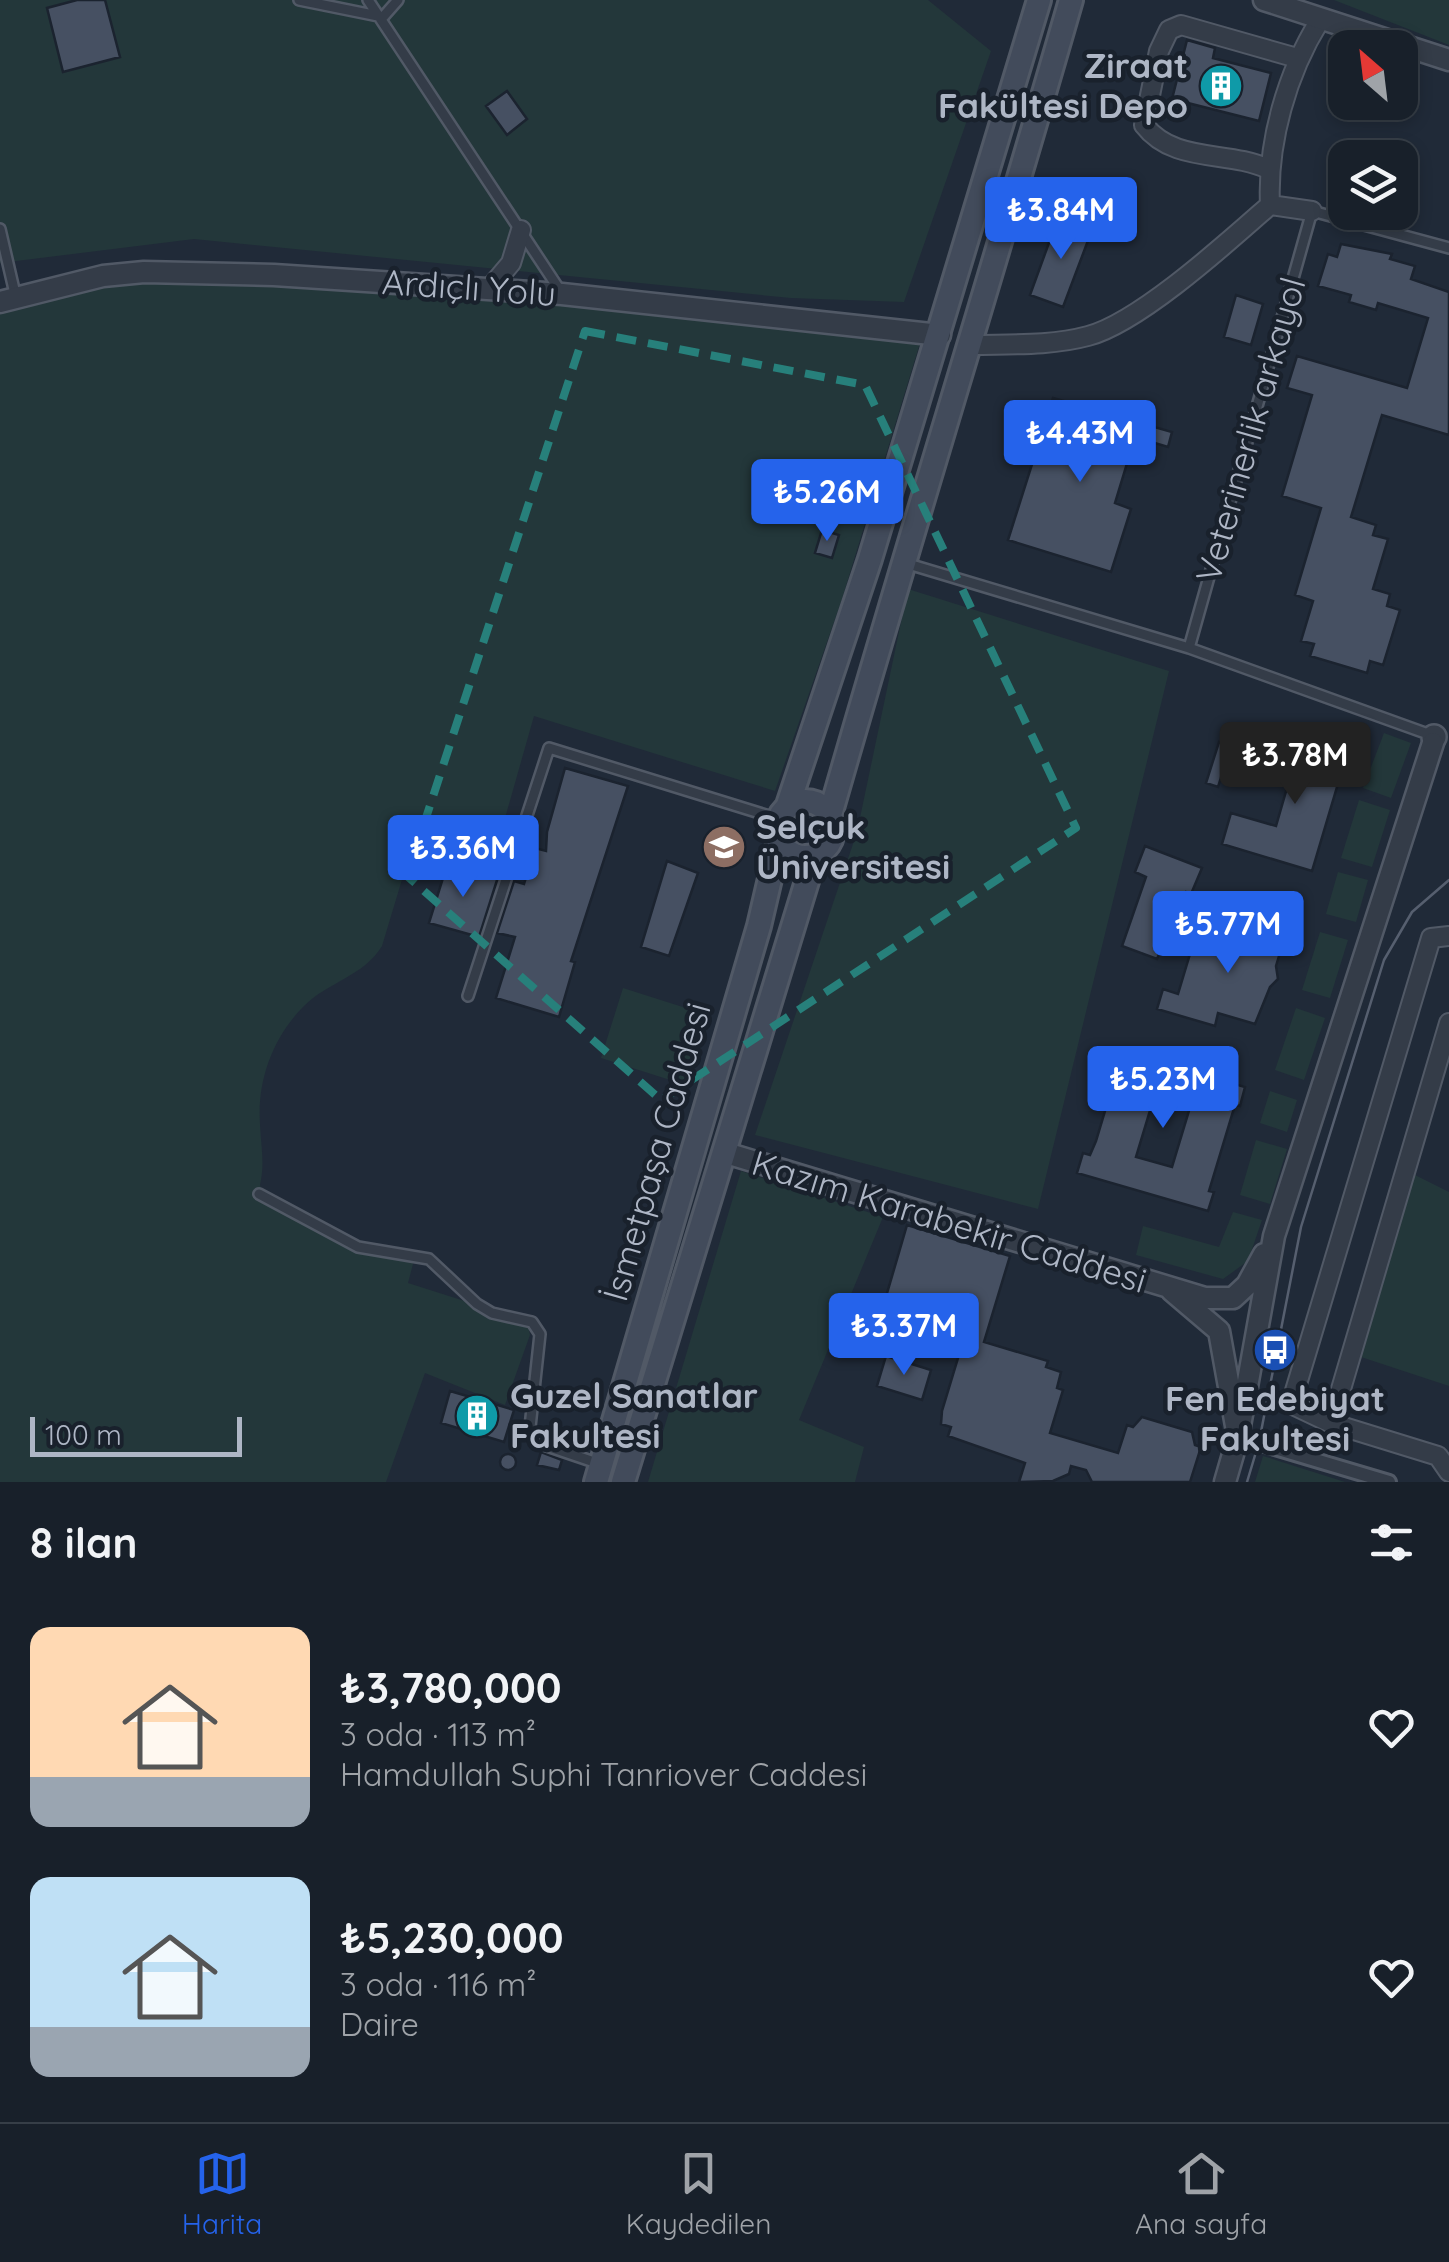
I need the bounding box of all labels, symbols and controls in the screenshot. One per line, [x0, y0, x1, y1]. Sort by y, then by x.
north arrow [1328, 30, 1418, 120]
map controls [1328, 30, 1418, 230]
place label: Ziraat Fakültesi Depo [938, 43, 1188, 127]
building icon: Ziraat Fakültesi Depo [1198, 63, 1244, 109]
button: layers [1328, 140, 1418, 230]
pin: ₺3.84M [980, 177, 1142, 262]
text: ₺3.84M [1007, 189, 1115, 229]
street label: Ardıçlı Yolu [381, 259, 558, 315]
street label: Veterinerlik arkayol [1185, 272, 1315, 587]
pin: ₺4.43M [999, 400, 1161, 485]
text: ₺4.43M [1026, 412, 1134, 452]
pin: ₺5.26M [746, 459, 908, 544]
text: ₺5.26M [773, 471, 881, 511]
pin: ₺3.78M [1214, 722, 1376, 807]
text: ₺3.78M [1242, 734, 1348, 774]
place label: Selçuk Üniversitesi [756, 804, 950, 888]
pin: ₺3.36M [382, 815, 544, 900]
school or university icon: Selçuk Üniversitesi [701, 824, 747, 870]
text: ₺3.36M [410, 827, 516, 867]
pin: ₺5.77M [1147, 891, 1309, 976]
text: ₺5.77M [1175, 903, 1281, 943]
street label: İsmetpaşa Caddesi [592, 997, 720, 1306]
pin: ₺5.23M [1082, 1046, 1244, 1131]
text: ₺5.23M [1110, 1058, 1216, 1098]
street label: Kazım Karabekir Caddesi [747, 1140, 1152, 1302]
pin: ₺3.37M [823, 1293, 985, 1378]
text: ₺3.37M [851, 1305, 957, 1345]
bus stop icon: Fen Edebiyat Fakultesi [1252, 1327, 1298, 1373]
place label: Guzel Sanatlar Fakultesi [510, 1373, 758, 1457]
place label: Fen Edebiyat Fakultesi [1165, 1376, 1385, 1460]
building icon: Guzel Sanatlar Fakultesi [454, 1393, 500, 1439]
scale bar [30, 1412, 242, 1456]
text: 100 m [45, 1417, 122, 1452]
icon: filters [1364, 1515, 1419, 1570]
text: 8 ilan [30, 1516, 137, 1569]
text: ₺3,780,000 [340, 1661, 561, 1714]
icon: home [110, 1667, 230, 1787]
icon: heart [1364, 1700, 1419, 1755]
text: 3 oda · 113 m² [340, 1714, 536, 1754]
text: Hamdullah Suphi Tanriover Caddesi [340, 1754, 867, 1794]
text: ₺5,230,000 [340, 1911, 563, 1964]
icon: home [110, 1917, 230, 2037]
icon: heart [1364, 1950, 1419, 2005]
text: 3 oda · 116 m² [340, 1964, 536, 2004]
text: Daire [340, 2004, 419, 2044]
tab: Harita [182, 2146, 262, 2241]
tab: Kaydedilen [626, 2146, 771, 2241]
tab: Ana sayfa [1135, 2146, 1267, 2241]

